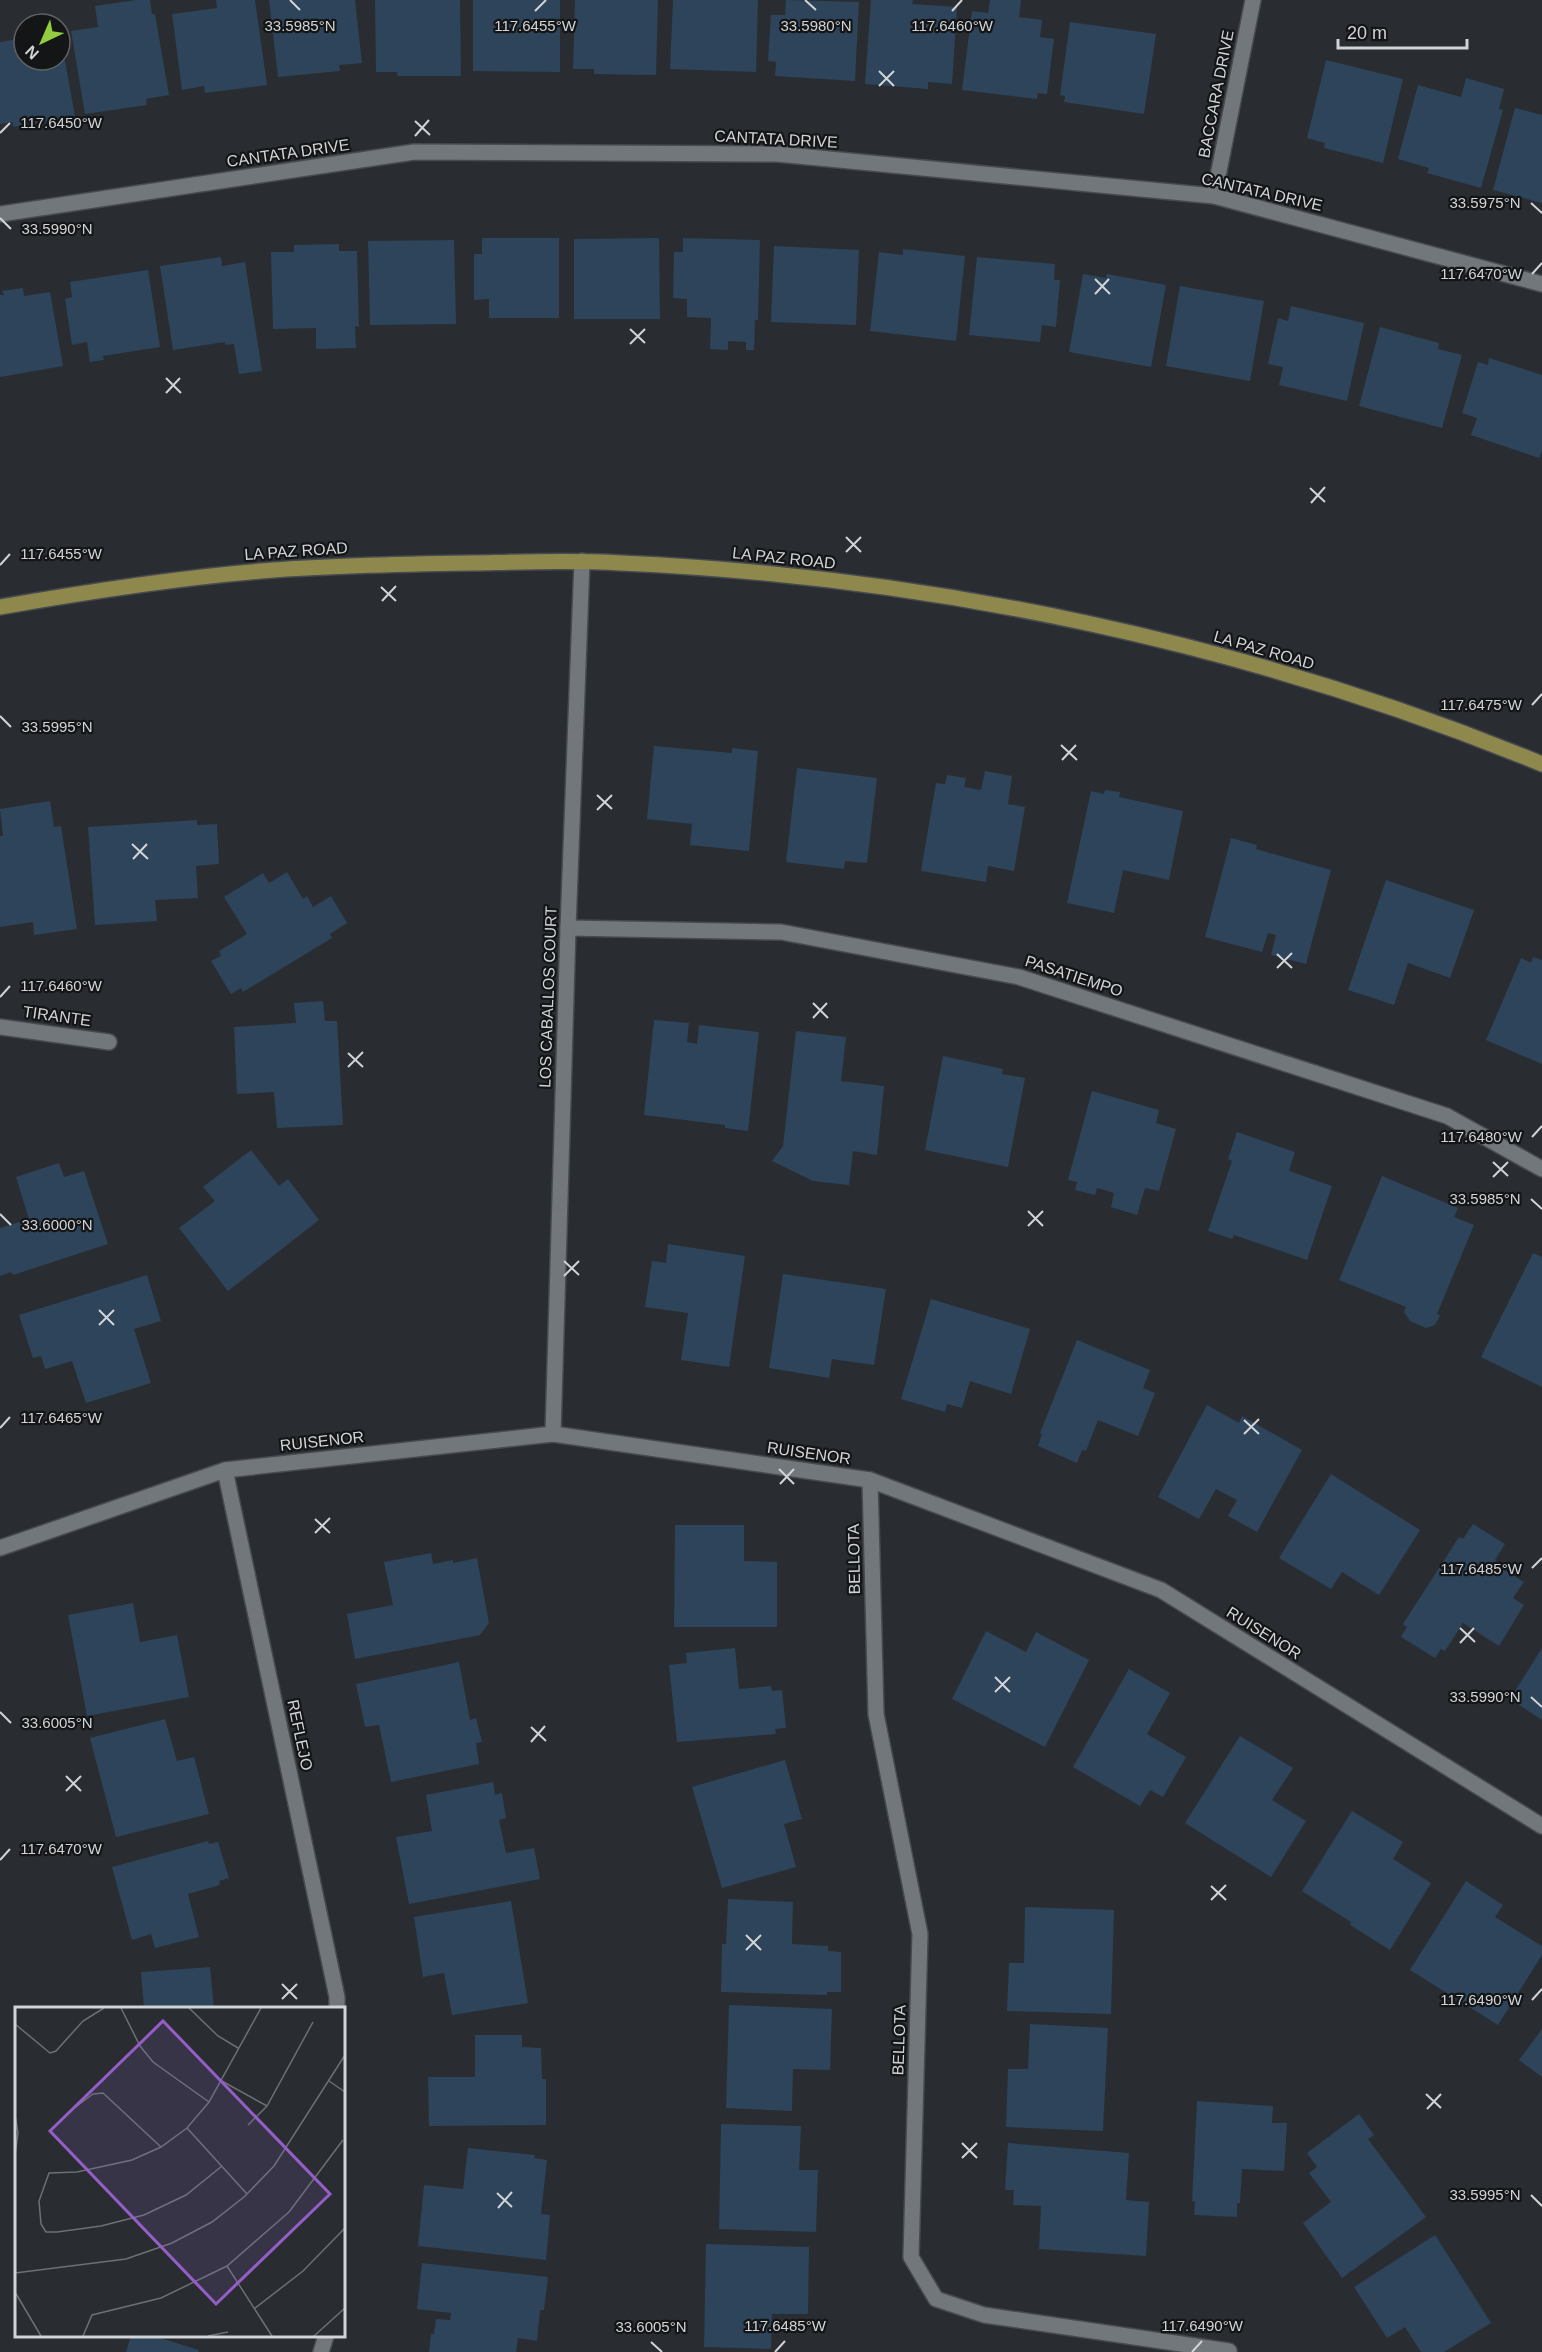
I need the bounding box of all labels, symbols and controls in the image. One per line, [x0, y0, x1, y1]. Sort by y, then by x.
north arrow [12, 12, 72, 72]
scale bar [1338, 12, 1467, 50]
text: 33.5985°N [264, 17, 336, 34]
text: 117.6455°W [494, 17, 577, 34]
text: 33.5980°N [780, 17, 852, 34]
text: 117.6460°W [911, 17, 994, 34]
text: 20 m [1347, 23, 1387, 43]
street label: BACCARA DRIVE [1195, 29, 1237, 159]
text: N [22, 42, 42, 63]
text: 117.6450°W [20, 114, 103, 131]
street label: CANTATA DRIVE [714, 127, 838, 151]
street label: CANTATA DRIVE [226, 136, 350, 170]
street label: CANTATA DRIVE [1200, 170, 1324, 214]
text: 33.5975°N [1449, 194, 1521, 211]
text: 33.5990°N [21, 220, 93, 237]
text: 117.6470°W [1440, 265, 1523, 282]
street label: LA PAZ ROAD [244, 539, 348, 563]
street label: LA PAZ ROAD [732, 544, 836, 572]
text: 117.6455°W [20, 545, 103, 562]
street label: LA PAZ ROAD [1212, 628, 1316, 672]
text: 117.6475°W [1440, 696, 1523, 713]
text: 33.5995°N [21, 718, 93, 735]
street label: LOS CABALLOS COURT [536, 906, 560, 1088]
street label: PASATIEMPO [1023, 952, 1125, 1000]
text: 117.6460°W [20, 977, 103, 994]
street label: TIRANTE [22, 1003, 92, 1029]
text: 117.6480°W [1440, 1128, 1523, 1145]
text: 33.5985°N [1449, 1190, 1521, 1207]
text: 33.6000°N [21, 1216, 93, 1233]
text: 117.6465°W [20, 1409, 103, 1426]
street label: RUISENOR [279, 1428, 365, 1454]
street label: RUISENOR [766, 1439, 852, 1467]
street label: BELLOTA [845, 1523, 863, 1595]
text: 117.6485°W [1440, 1560, 1523, 1577]
street label: RUISENOR [1224, 1603, 1304, 1663]
text: 33.5990°N [1449, 1688, 1521, 1705]
street label: REFLEJO [284, 1698, 316, 1772]
text: 33.6005°N [21, 1714, 93, 1731]
text: 117.6470°W [20, 1840, 103, 1857]
text: 117.6490°W [1440, 1991, 1523, 2008]
street label: BELLOTA [889, 2004, 909, 2076]
inset map [15, 2007, 345, 2337]
text: 33.5995°N [1449, 2186, 1521, 2203]
text: 117.6485°W [744, 2317, 827, 2334]
text: 117.6490°W [1161, 2317, 1244, 2334]
text: 33.6005°N [615, 2318, 687, 2335]

